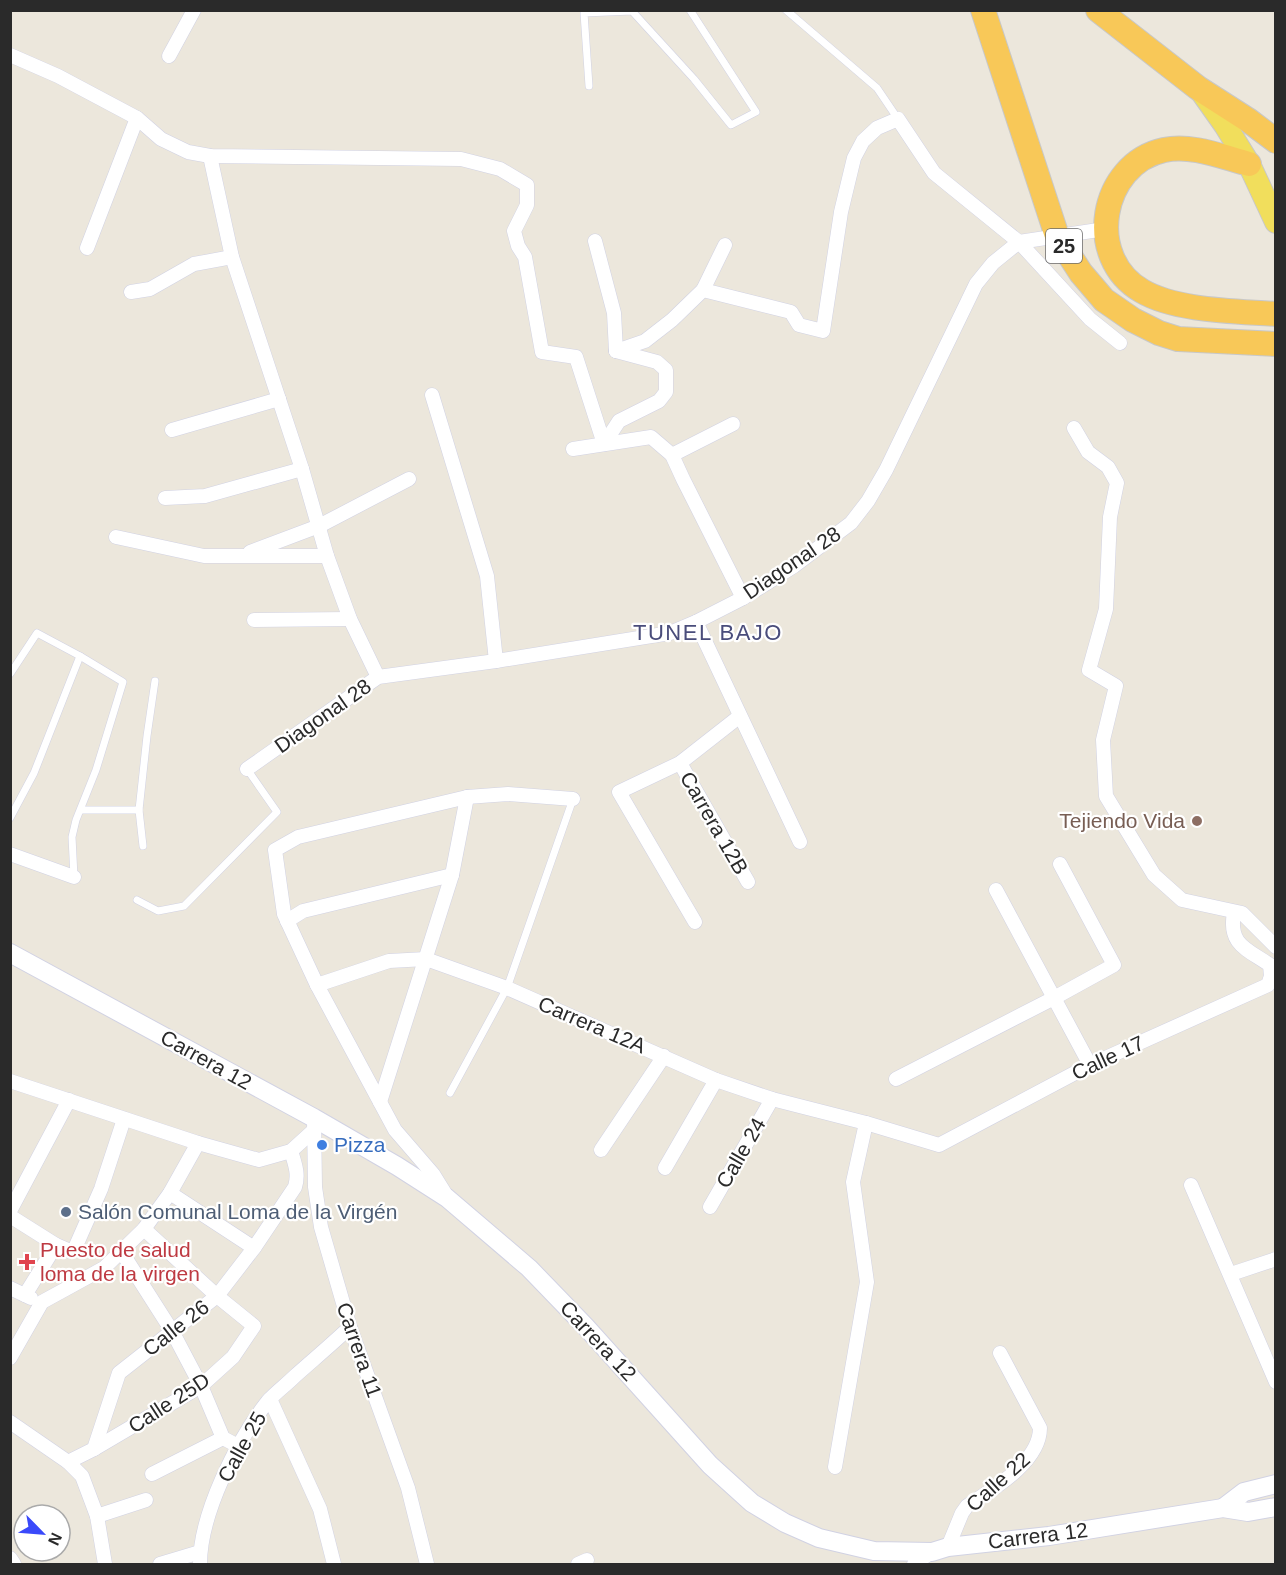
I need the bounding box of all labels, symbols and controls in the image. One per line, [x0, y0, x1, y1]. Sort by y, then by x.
road number: 25 [1046, 229, 1082, 263]
street label: Diagonal 28 [739, 522, 845, 603]
district label: TUNEL BAJO [633, 620, 783, 645]
street label: Diagonal 28 [270, 674, 375, 757]
street label: Carrera 12B [676, 767, 753, 878]
place label: Tejiendo Vida [1059, 809, 1185, 832]
marker: Tejiendo Vida [1190, 814, 1204, 828]
street label: Carrera 12A [535, 992, 649, 1057]
street label: Carrera 12 [157, 1025, 256, 1094]
street label: Calle 17 [1068, 1031, 1148, 1084]
street label: Calle 24 [711, 1113, 770, 1192]
place label: Pizza [334, 1133, 386, 1156]
marker: Pizza [315, 1138, 329, 1152]
place label: Salón Comunal Loma de la Virgén [78, 1200, 397, 1223]
marker: Salón Comunal Loma de la Virgén [59, 1205, 73, 1219]
place label: Puesto de salud loma de la virgen [40, 1238, 200, 1285]
marker: Puesto de salud loma de la virgen [18, 1253, 36, 1271]
street label: Calle 26 [138, 1295, 213, 1360]
street label: Carrera 12 [556, 1296, 641, 1385]
street label: Carrera 11 [333, 1299, 386, 1400]
street label: Calle 25D [124, 1368, 214, 1437]
street label: Calle 25 [213, 1407, 270, 1486]
street label: Calle 22 [961, 1447, 1034, 1516]
north arrow [12, 1503, 72, 1563]
street label: Carrera 12 [987, 1518, 1089, 1553]
text: N [45, 1530, 65, 1548]

